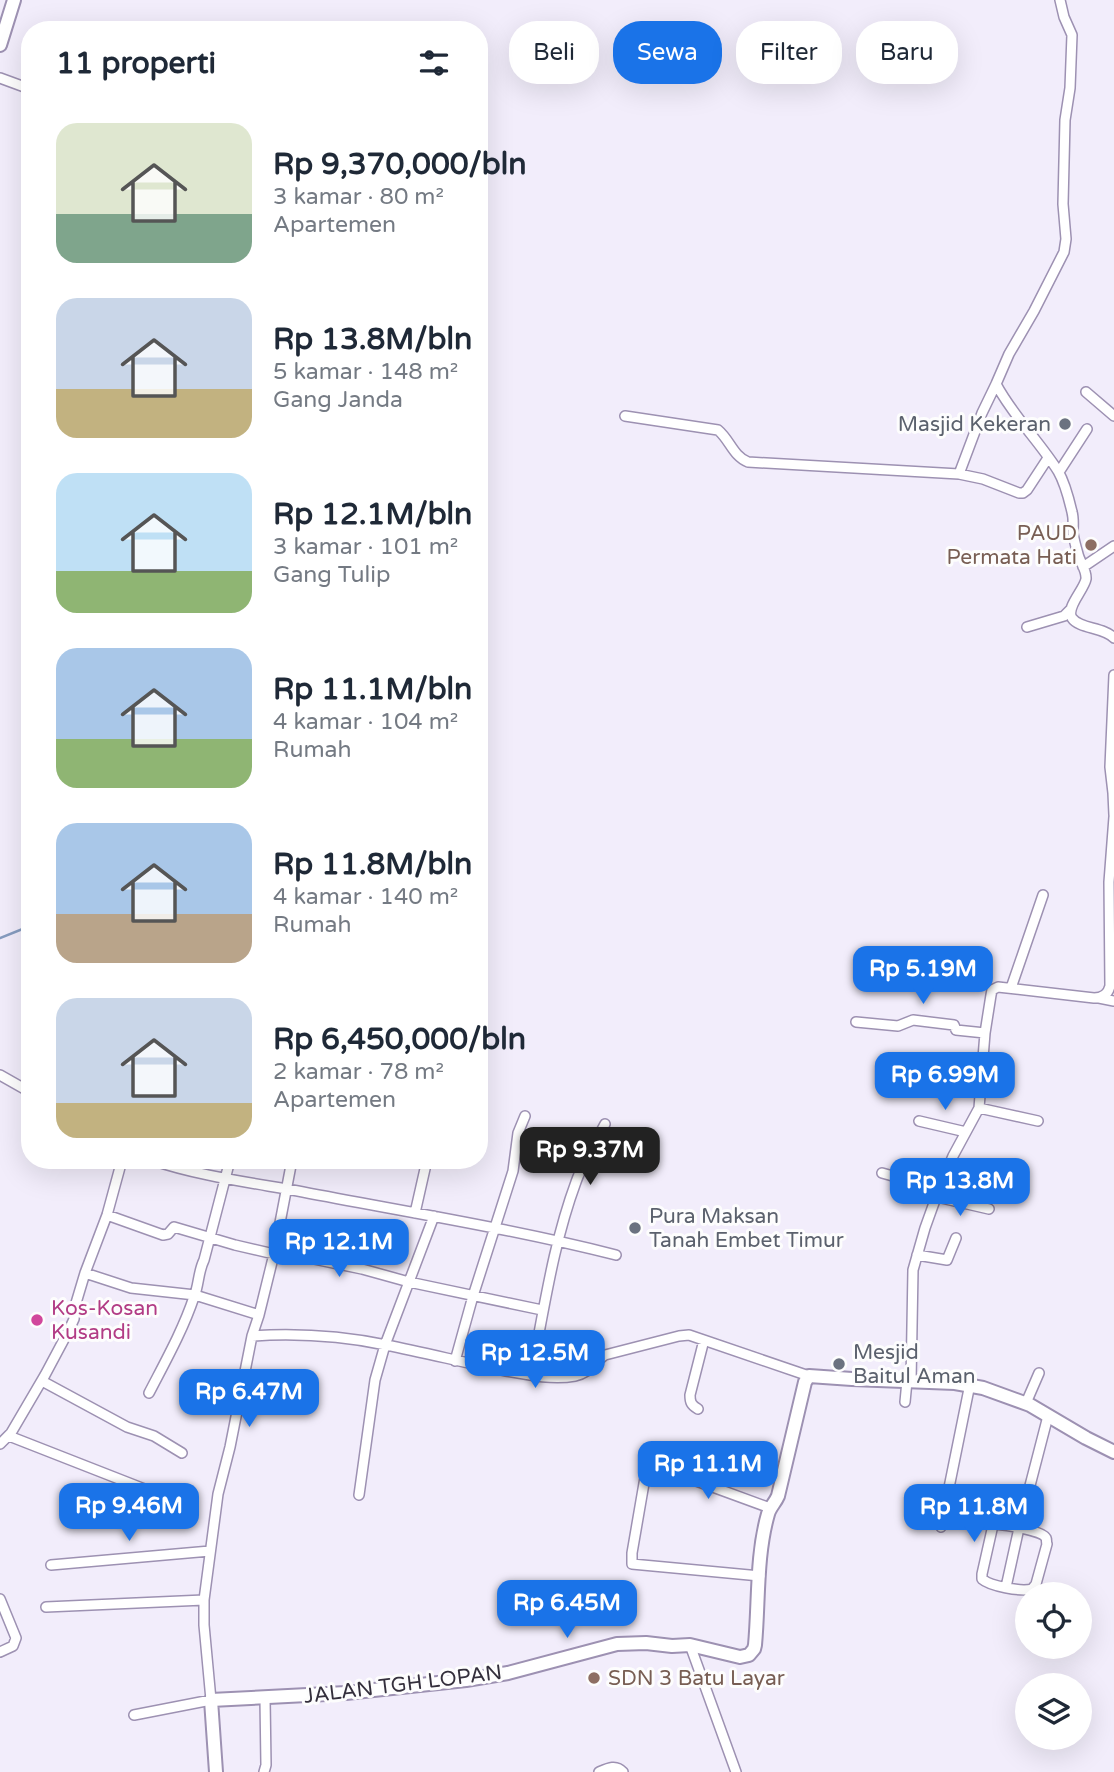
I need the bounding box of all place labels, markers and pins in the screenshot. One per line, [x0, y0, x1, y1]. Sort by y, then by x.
place label: Masjid Kekeran [898, 412, 1051, 437]
marker: Masjid Kekeran [1057, 416, 1073, 432]
place label: PAUD Permata Hati [946, 521, 1077, 570]
marker: PAUD Permata Hati [1083, 537, 1099, 553]
pin: Rp 5.19M [851, 946, 995, 1006]
pin: Rp 6.99M [873, 1052, 1017, 1112]
pin: Rp 9.37M [518, 1128, 662, 1187]
pin: Rp 13.8M [888, 1158, 1032, 1218]
place label: Pura Maksan Tanah Embet Timur [649, 1204, 844, 1253]
pin: Rp 12.1M [267, 1220, 411, 1279]
marker: Pura Maksan Tanah Embet Timur [627, 1220, 643, 1236]
place label: Kos-Kosan Kusandi [51, 1296, 158, 1345]
marker: Kos-Kosan Kusandi [29, 1312, 45, 1328]
pin: Rp 12.5M [463, 1330, 607, 1390]
place label: Mesjid Baitul Aman [853, 1340, 976, 1389]
marker: Mesjid Baitul Aman [831, 1356, 847, 1372]
pin: Rp 6.47M [177, 1370, 321, 1429]
pin: Rp 11.1M [636, 1442, 780, 1501]
pin: Rp 9.46M [57, 1484, 201, 1543]
pin: Rp 11.8M [902, 1484, 1046, 1544]
pin: Rp 6.45M [495, 1580, 639, 1640]
place label: SDN 3 Batu Layar [608, 1666, 785, 1691]
marker: SDN 3 Batu Layar [586, 1670, 602, 1686]

